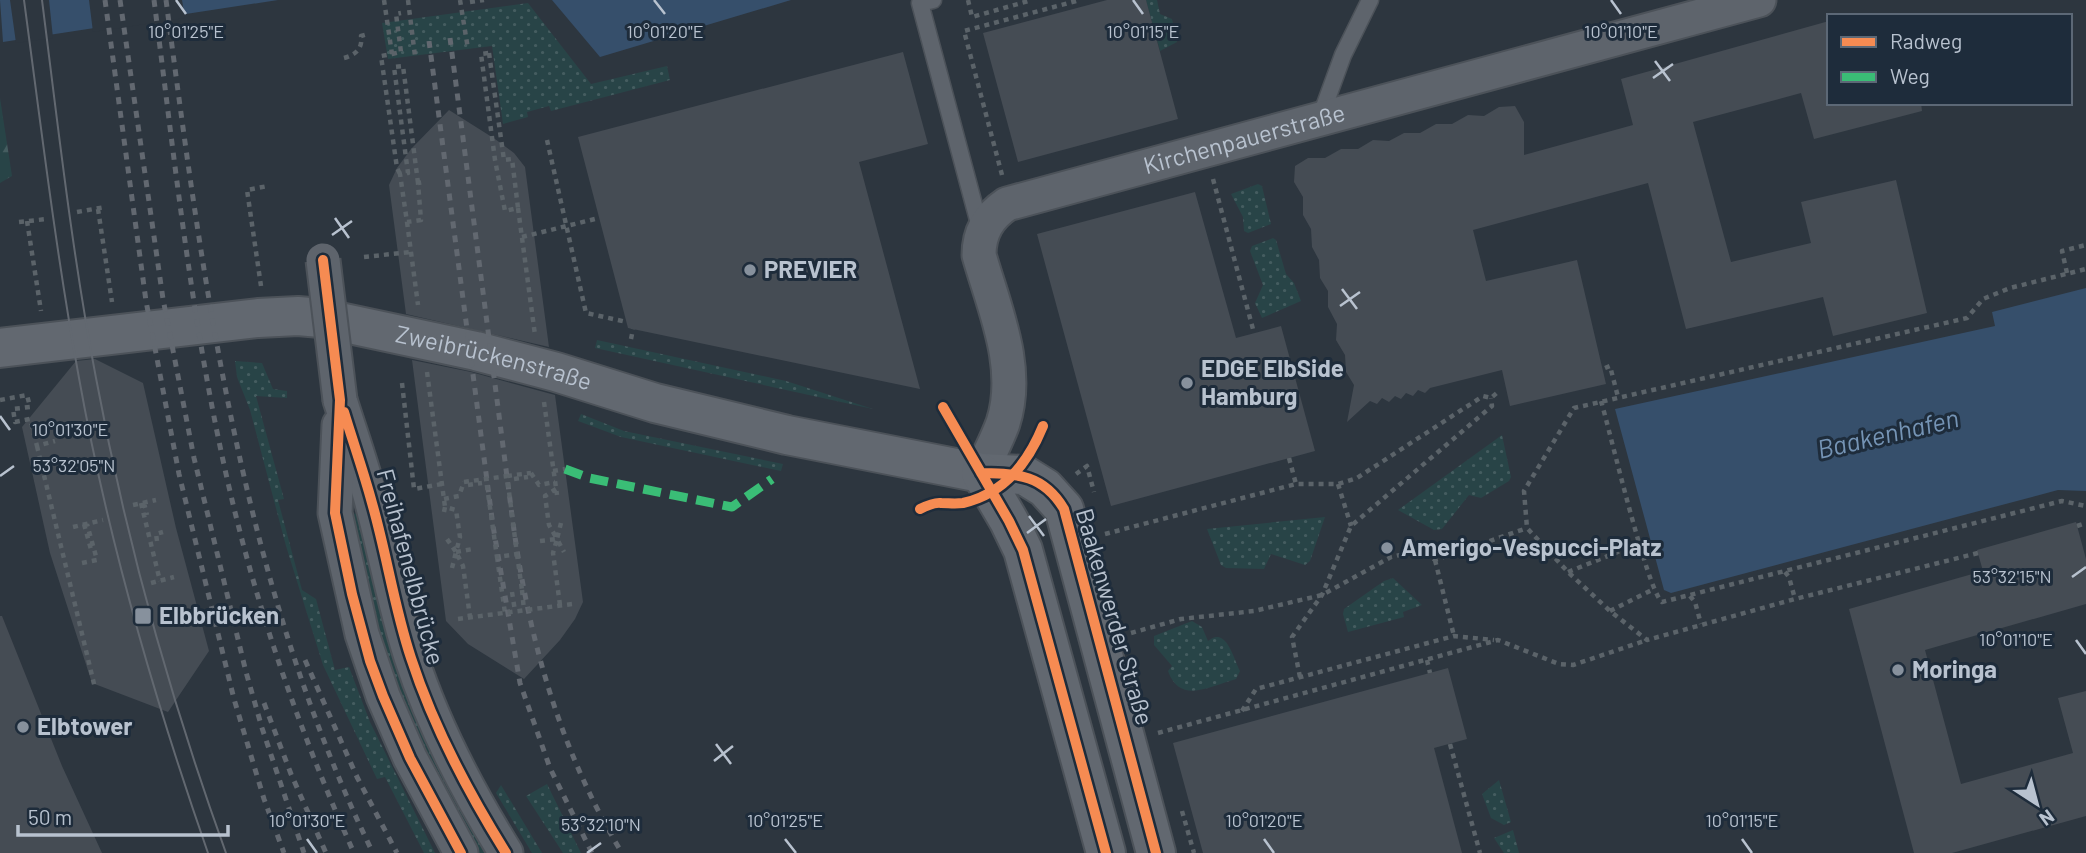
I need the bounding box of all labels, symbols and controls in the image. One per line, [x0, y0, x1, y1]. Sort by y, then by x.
legend [1827, 14, 2072, 105]
text: 10°01'25"E [148, 20, 224, 42]
text: 10°01'20"E [626, 20, 704, 42]
text: 10°01'15"E [1107, 20, 1179, 42]
text: 10°01'10"E [1584, 20, 1658, 42]
text: Radweg [1890, 28, 1962, 53]
text: Weg [1890, 63, 1930, 88]
street label: Kirchenpauerstraße [1140, 97, 1348, 179]
place label: PREVIER [764, 254, 857, 283]
marker: PREVIER [742, 262, 758, 278]
street label: Zweibrückenstraße [393, 318, 596, 395]
place label: EDGE ElbSide Hamburg [1201, 353, 1344, 410]
marker: EDGE ElbSide Hamburg [1179, 375, 1195, 391]
water label: Baakenhafen [1814, 401, 1961, 464]
text: 10°01'30"E [32, 418, 108, 440]
text: 53°32'05"N [33, 454, 116, 476]
street label: Freihafenelbbrücke [371, 465, 452, 668]
street label: Baakenwerder Straße [1071, 505, 1160, 728]
place label: Amerigo-Vespucci-Platz [1401, 532, 1661, 561]
marker: Amerigo-Vespucci-Platz [1379, 540, 1395, 556]
text: 53°32'15"N [1972, 565, 2052, 587]
place label: Elbbrücken [159, 600, 279, 629]
marker: Elbbrücken [133, 606, 153, 626]
text: 10°01'10"E [1979, 628, 2053, 650]
place label: Moringa [1912, 654, 1997, 683]
marker: Moringa [1890, 662, 1906, 678]
place label: Elbtower [37, 711, 132, 740]
marker: Elbtower [15, 719, 31, 735]
north arrow [2002, 769, 2072, 839]
scale bar [18, 794, 228, 838]
text: 50 m [28, 804, 72, 829]
text: N [2035, 805, 2059, 831]
text: 10°01'30"E [269, 809, 345, 831]
text: 10°01'25"E [747, 809, 823, 831]
text: 10°01'20"E [1225, 809, 1303, 831]
text: 10°01'15"E [1706, 809, 1778, 831]
text: 53°32'10"N [561, 813, 641, 835]

